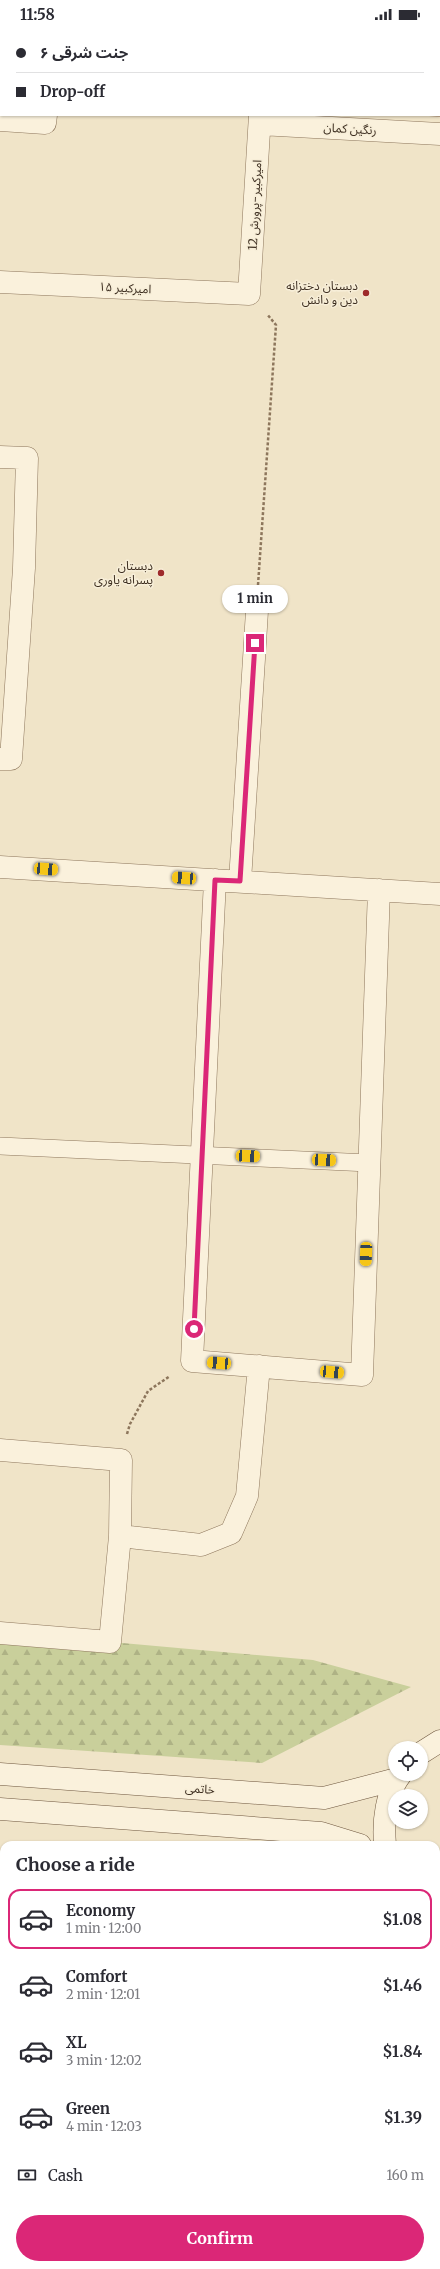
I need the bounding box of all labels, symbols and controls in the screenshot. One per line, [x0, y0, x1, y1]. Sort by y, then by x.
text: 11:58 [20, 5, 55, 24]
text: جنت شرقی ۶ [40, 43, 128, 62]
text: Drop-off [40, 82, 105, 101]
street label: رنگین کمان [323, 120, 377, 137]
street label: 12 امیرکبیر-پرورش [245, 159, 265, 251]
place label: دبستان دختزانه دین و دانش [286, 278, 358, 307]
street label: امیرکبیر ۱۵ [98, 279, 152, 296]
marker: دبستان دختزانه دین و دانش [361, 288, 371, 298]
place label: دبستان پسرانه یاوری [94, 558, 153, 588]
marker: دبستان پسرانه یاوری [156, 568, 166, 578]
callout: 1 min [222, 585, 288, 613]
text: 1 min [237, 590, 273, 607]
route end [246, 634, 264, 652]
car [34, 862, 58, 876]
car [172, 871, 196, 885]
car [236, 1149, 260, 1163]
car [312, 1153, 336, 1167]
car [360, 1242, 372, 1266]
route start [185, 1320, 203, 1338]
car [207, 1356, 231, 1370]
car [320, 1365, 344, 1379]
map controls [388, 1741, 428, 1829]
button: locate [388, 1741, 428, 1781]
street label: خاتمی [185, 1780, 215, 1797]
button: layers [388, 1789, 428, 1829]
text: Choose a ride [16, 1853, 135, 1876]
icon: car [18, 1901, 54, 1937]
text: Economy [66, 1901, 135, 1920]
text: $1.08 [383, 1910, 422, 1929]
text: 1 min · 12:00 [66, 1920, 141, 1937]
icon: car [18, 1967, 54, 2003]
text: Comfort [66, 1967, 127, 1986]
text: $1.46 [383, 1976, 422, 1995]
text: 2 min · 12:01 [66, 1986, 140, 2003]
icon: car [18, 2033, 54, 2069]
text: XL [66, 2033, 87, 2052]
text: $1.84 [383, 2042, 422, 2061]
text: 3 min · 12:02 [66, 2052, 142, 2069]
icon: car [18, 2099, 54, 2135]
text: Green [66, 2099, 110, 2118]
text: $1.39 [384, 2108, 422, 2127]
text: 4 min · 12:03 [66, 2118, 142, 2135]
icon: cash [16, 2164, 38, 2186]
text: Cash [48, 2166, 83, 2185]
text: 160 m [386, 2167, 424, 2184]
button: Confirm [16, 2215, 424, 2261]

